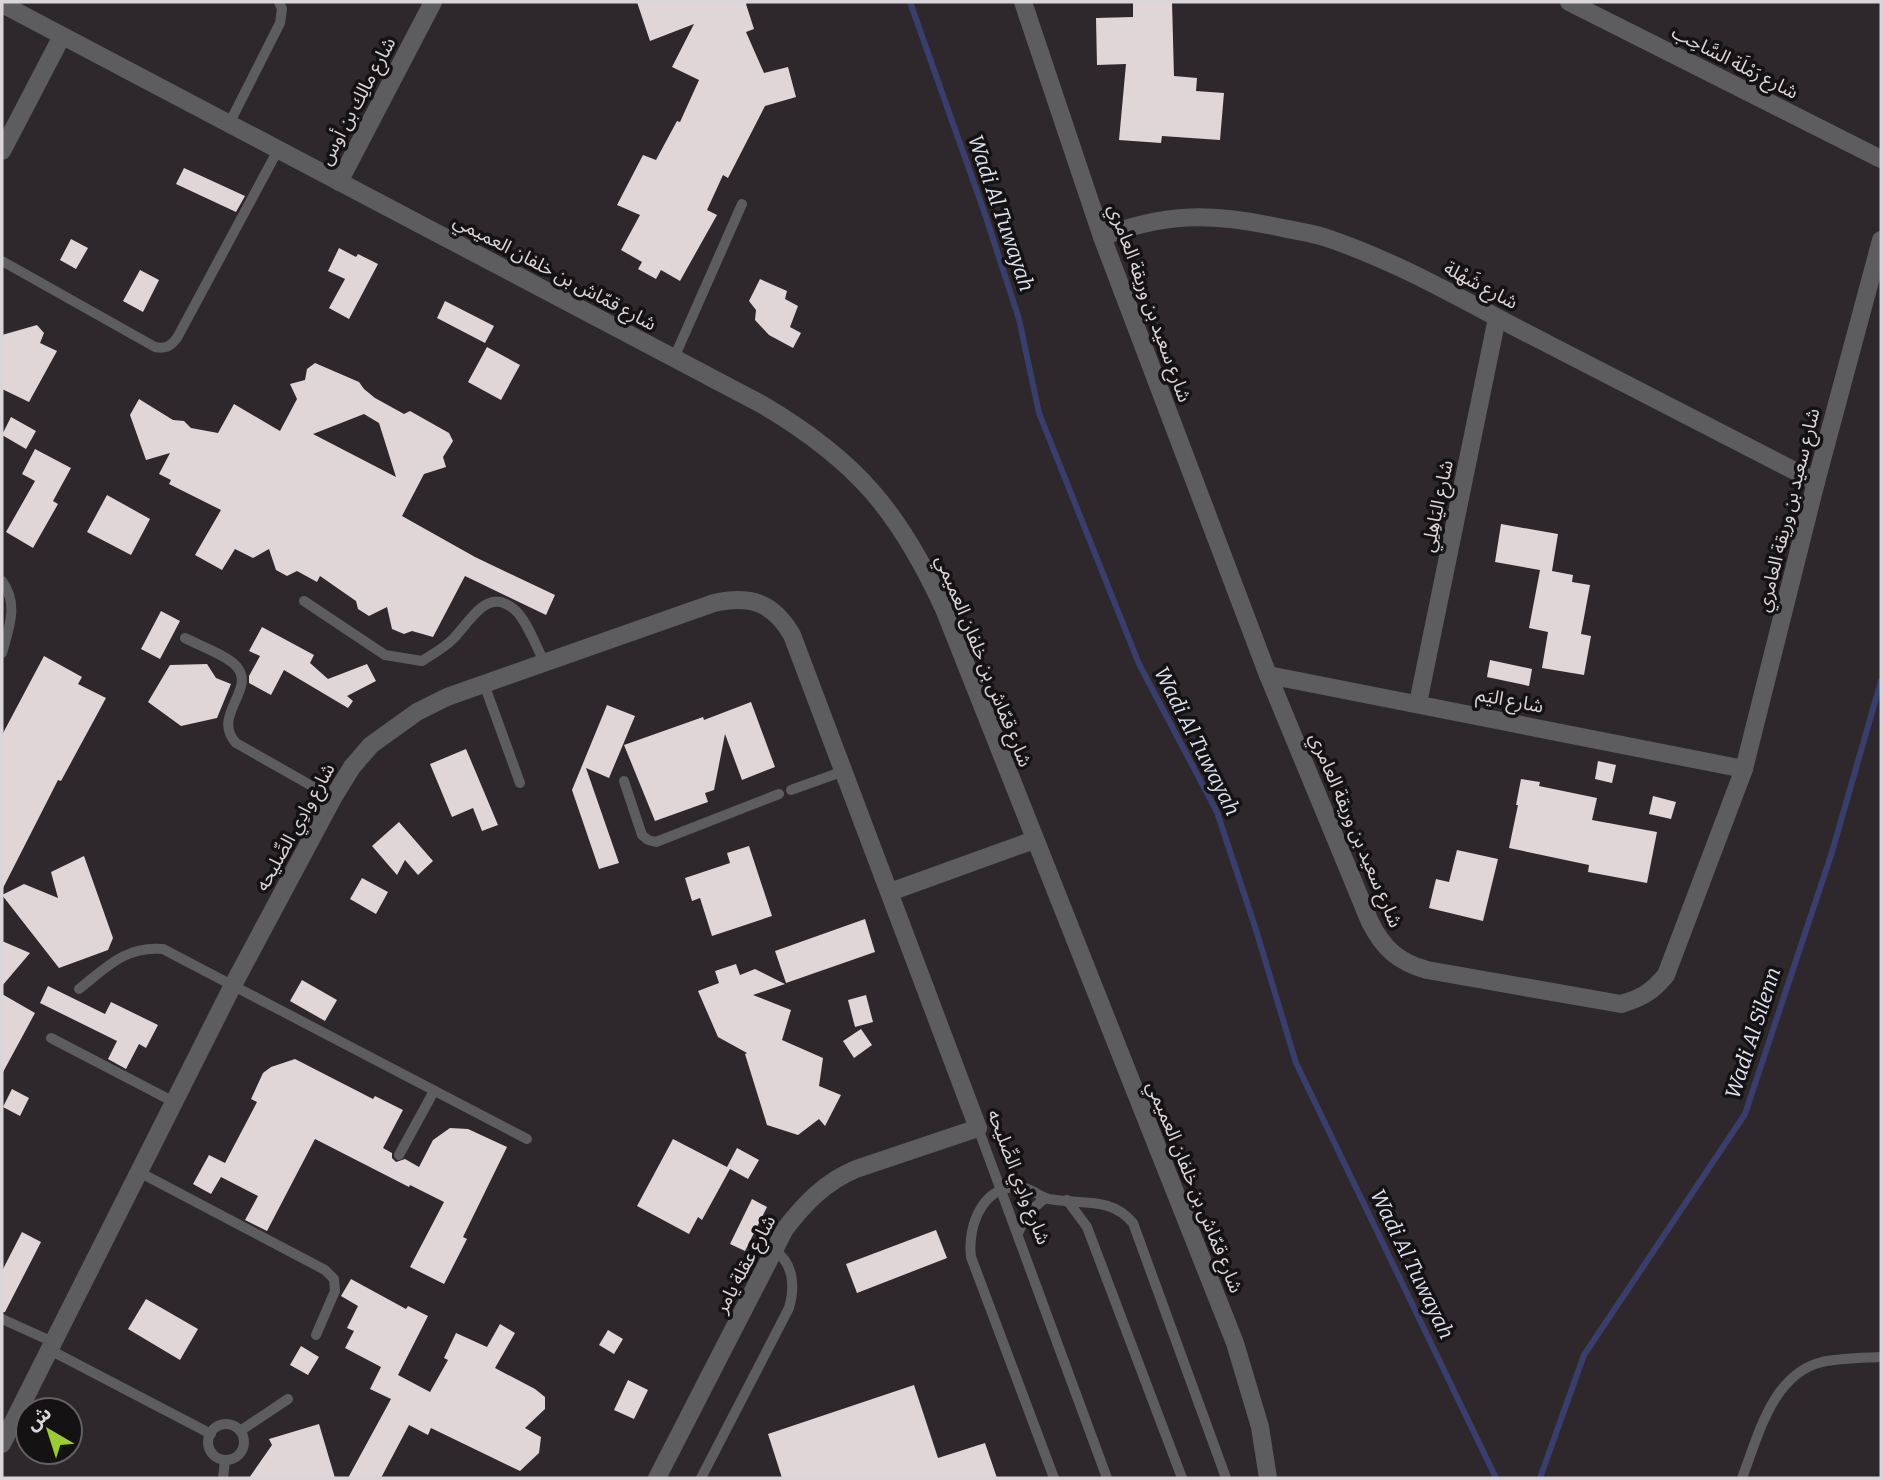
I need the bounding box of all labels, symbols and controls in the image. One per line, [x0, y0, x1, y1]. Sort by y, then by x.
street label: شارع رَمْلَة السَّاحِب [1667, 19, 1802, 106]
street label: شارع مالِك بن أوس [314, 33, 402, 170]
water label: Wadi Al Tuwayah [962, 131, 1040, 295]
street label: شارع سعيد بن وريقة العامري [1100, 201, 1197, 406]
street label: شارع قمّاش بن خلفان العميمي [448, 209, 660, 338]
street label: شارع شَهْلة [1439, 256, 1522, 316]
street label: شارع سعيد بن وريقة العامري [1752, 406, 1828, 615]
street label: شارع اليَاهِلِي [1416, 458, 1461, 555]
street label: شارع قمّاش بن خلفان العميمي [928, 552, 1037, 772]
water label: Wadi Al Tuwayah [1148, 662, 1246, 820]
street label: شارع اليَم [1474, 682, 1546, 721]
street label: شارع سعيد بن وريقة العامري [1301, 729, 1407, 932]
street label: شارع وادِي الصِّليحه [250, 759, 343, 897]
water label: Wadi Al Silenn [1720, 964, 1786, 1102]
street label: شارع قمّاش بن خلفان العميمي [1139, 1078, 1248, 1298]
street label: شارع وادِي الصِّليحه [979, 1106, 1056, 1249]
water label: Wadi Al Tuwayah [1364, 1185, 1460, 1343]
street label: شارع عقلة يامر [709, 1211, 782, 1319]
north arrow [14, 1396, 84, 1466]
text: ش [21, 1401, 56, 1435]

